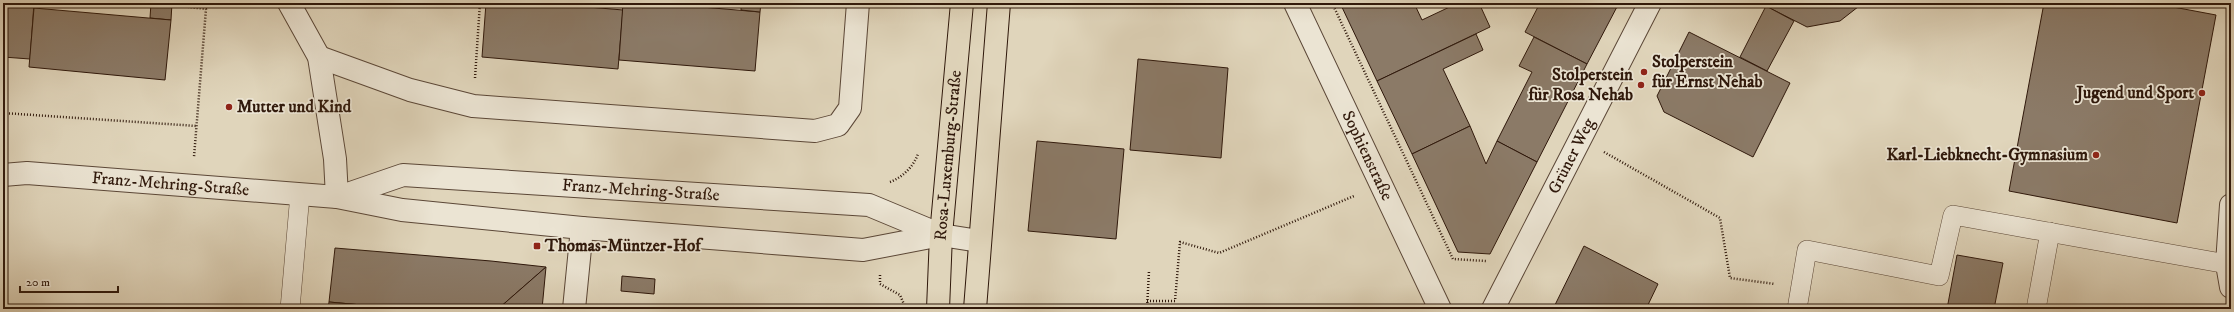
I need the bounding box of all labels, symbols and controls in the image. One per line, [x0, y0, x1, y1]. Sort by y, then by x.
place label: Stolperstein für Ernst Nehab [1651, 51, 1762, 93]
place label: Stolperstein für Rosa Nehab [1528, 64, 1633, 106]
marker: Stolperstein für Ernst Nehab [1639, 67, 1649, 77]
street label: Rosa-Luxemburg-Straße [930, 69, 967, 241]
marker: Stolperstein für Rosa Nehab [1636, 80, 1646, 90]
place label: Jugend und Sport [2074, 82, 2195, 104]
marker: Jugend und Sport [2197, 88, 2207, 98]
place label: Mutter und Kind [237, 96, 352, 118]
marker: Mutter und Kind [224, 102, 234, 112]
street label: Sophienstraße [1337, 107, 1398, 204]
street label: Grüner Weg [1543, 114, 1600, 198]
place label: Karl-Liebknecht-Gymnasium [1886, 144, 2088, 166]
marker: Karl-Liebknecht-Gymnasium [2091, 150, 2101, 160]
street label: Franz-Mehring-Straße [91, 167, 250, 201]
street label: Franz-Mehring-Straße [561, 174, 720, 206]
place label: Thomas-Müntzer-Hof [544, 235, 704, 257]
marker: Thomas-Müntzer-Hof [532, 241, 542, 251]
scale bar [20, 268, 118, 294]
text: 20 m [26, 275, 50, 290]

